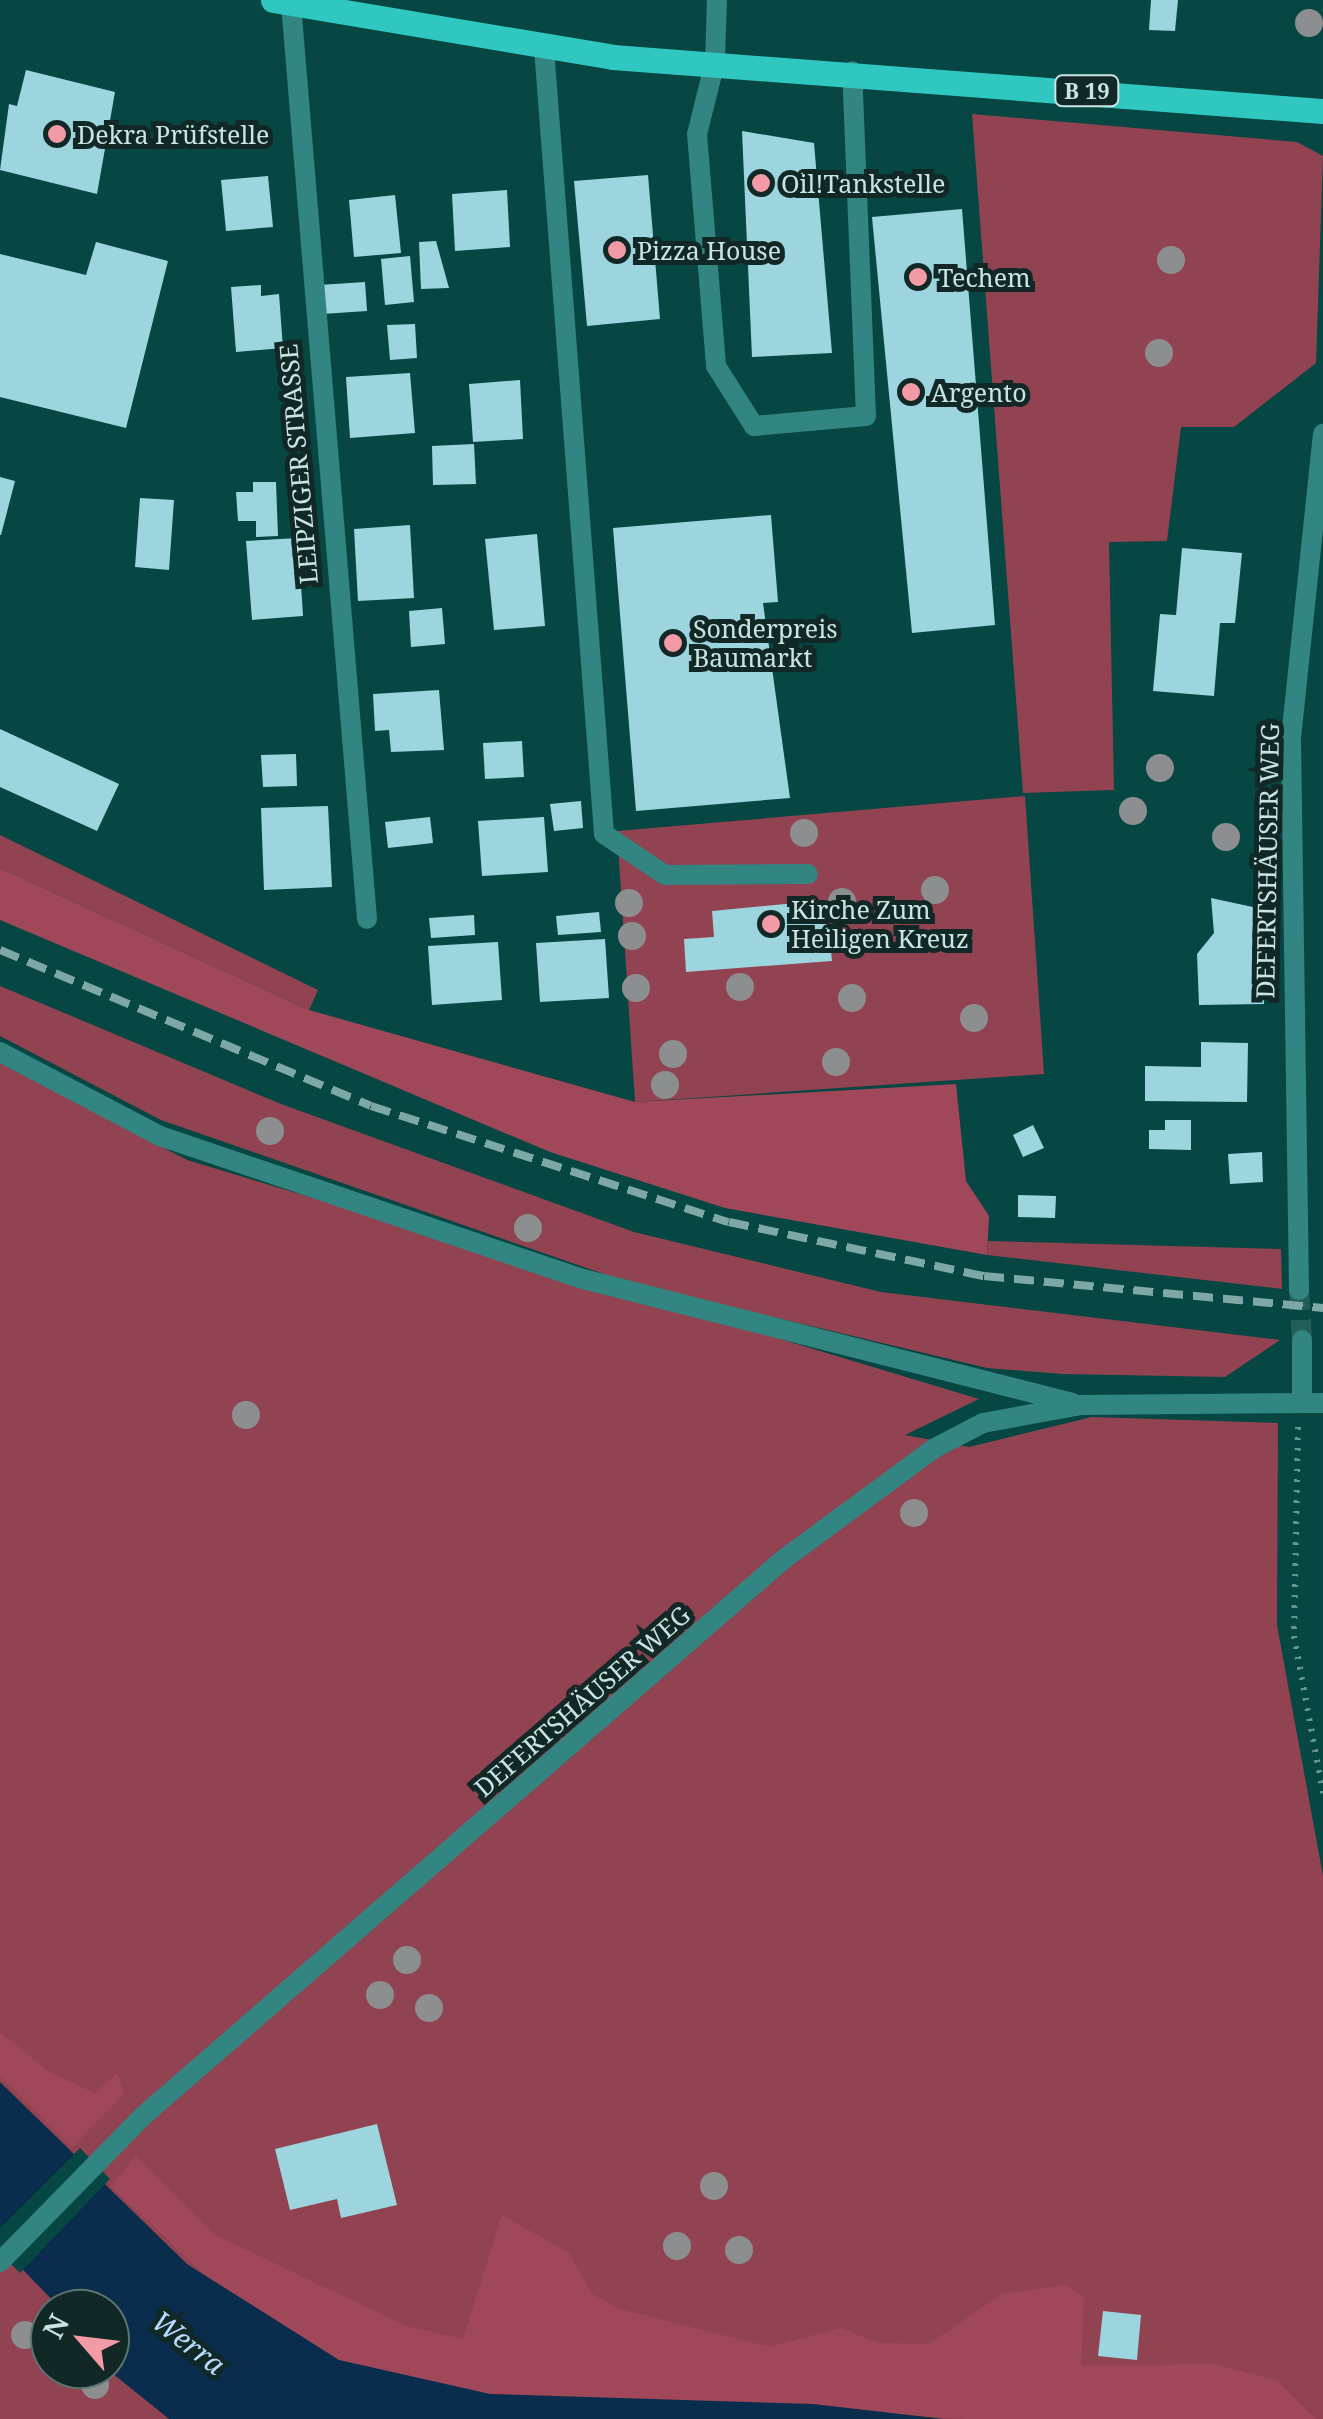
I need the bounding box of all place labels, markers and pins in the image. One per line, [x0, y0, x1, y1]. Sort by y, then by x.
place label: Dekra Prüfstelle [77, 119, 269, 149]
marker: Dekra Prüfstelle [46, 123, 68, 145]
place label: Oil!Tankstelle [781, 168, 945, 198]
marker: Oil!Tankstelle [750, 172, 772, 194]
place label: Pizza House [637, 235, 781, 265]
marker: Pizza House [606, 239, 628, 261]
place label: Techem [938, 262, 1031, 292]
marker: Techem [907, 266, 929, 288]
place label: Argento [931, 377, 1027, 407]
marker: Argento [900, 381, 922, 403]
place label: Sonderpreis Baumarkt [693, 614, 837, 673]
marker: Sonderpreis Baumarkt [662, 632, 684, 654]
place label: Kirche Zum Heiligen Kreuz [791, 895, 969, 954]
marker: Kirche Zum Heiligen Kreuz [760, 913, 782, 935]

